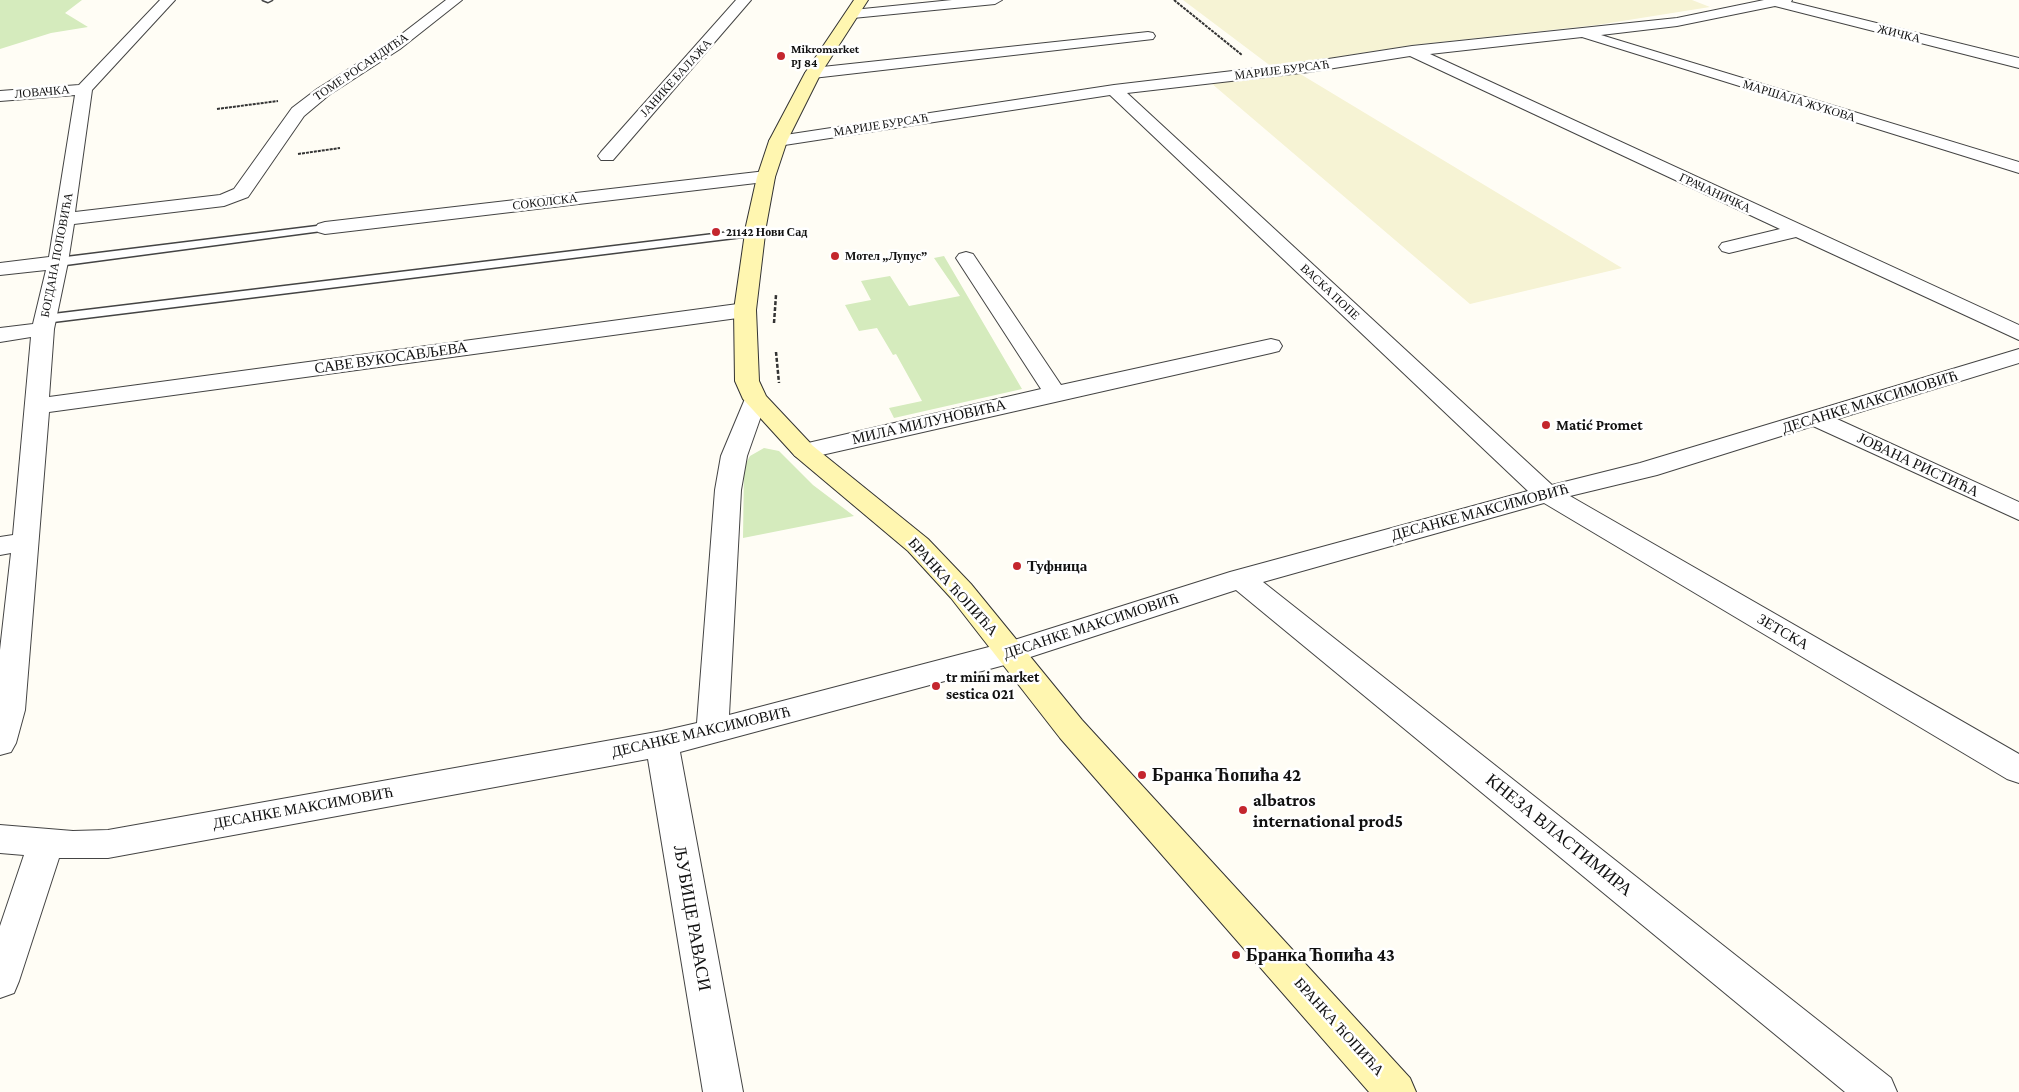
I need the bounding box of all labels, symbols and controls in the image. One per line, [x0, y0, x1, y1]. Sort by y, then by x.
street label: ЖИЧКА [1876, 22, 1922, 46]
street label: ТОМЕ РОСАНДИЋА [311, 30, 411, 104]
street label: ЈАНИКЕ БАЛАЖА [637, 36, 715, 120]
place label: Mikromarket PJ 84 [791, 42, 859, 70]
marker: Mikromarket PJ 84 [775, 50, 787, 62]
street label: МАРИЈЕ БУРСАЋ [1234, 57, 1330, 83]
street label: МАРШАЛА ЖУКОВА [1741, 77, 1857, 125]
street label: ЛОВАЧКА [14, 82, 70, 102]
street label: МАРИЈЕ БУРСАЋ [833, 110, 929, 140]
street label: ГРАЧАНИЧКА [1677, 170, 1753, 216]
street label: БОГДАНА ПОПОВИЋА [38, 191, 76, 319]
street label: СОКОЛСКА [512, 191, 578, 213]
place label: 21142 Нови Сад [726, 225, 807, 239]
marker: 21142 Нови Сад [710, 226, 722, 238]
place label: Мотел „Лупус” [845, 249, 927, 263]
marker: Мотел „Лупус” [829, 250, 841, 262]
street label: ВАСКА ПОПЕ [1297, 261, 1363, 323]
street label: САВЕ ВУКОСАВЉЕВА [313, 338, 469, 378]
street label: ДЕСАНКЕ МАКСИМОВИЋ [1780, 367, 1960, 437]
street label: МИЛА МИЛУНОВИЋА [850, 396, 1008, 448]
place label: Matić Promet [1556, 416, 1643, 434]
marker: Matić Promet [1540, 419, 1552, 431]
street label: ЈОВАНА РИСТИЋА [1854, 429, 1982, 501]
street label: ДЕСАНКЕ МАКСИМОВИЋ [1389, 480, 1571, 544]
street label: БРАНКА ЋОПИЋА [904, 534, 1002, 640]
place label: Туфница [1027, 557, 1087, 575]
marker: Туфница [1011, 560, 1023, 572]
street label: ДЕСАНКЕ МАКСИМОВИЋ [1001, 589, 1181, 663]
street label: ЗЕТСКА [1754, 610, 1812, 654]
place label: tr mini market sestica 021 [946, 668, 1039, 703]
marker: tr mini market sestica 021 [930, 680, 942, 692]
street label: ДЕСАНКЕ МАКСИМОВИЋ [610, 703, 792, 761]
place label: Бранка Ћопића 42 [1152, 764, 1301, 786]
marker: Бранка Ћопића 42 [1136, 769, 1148, 781]
street label: КНЕЗА ВЛАСТИМИРА [1481, 769, 1637, 901]
street label: ДЕСАНКЕ МАКСИМОВИЋ [211, 783, 395, 833]
place label: albatros international prod5 [1253, 789, 1403, 832]
marker: albatros international prod5 [1237, 804, 1249, 816]
street label: ЉУБИЦЕ РАВАСИ [669, 843, 715, 993]
place label: Бранка Ћопића 43 [1246, 944, 1395, 966]
marker: Бранка Ћопића 43 [1230, 949, 1242, 961]
street label: БРАНКА ЋОПИЋА [1290, 974, 1388, 1080]

